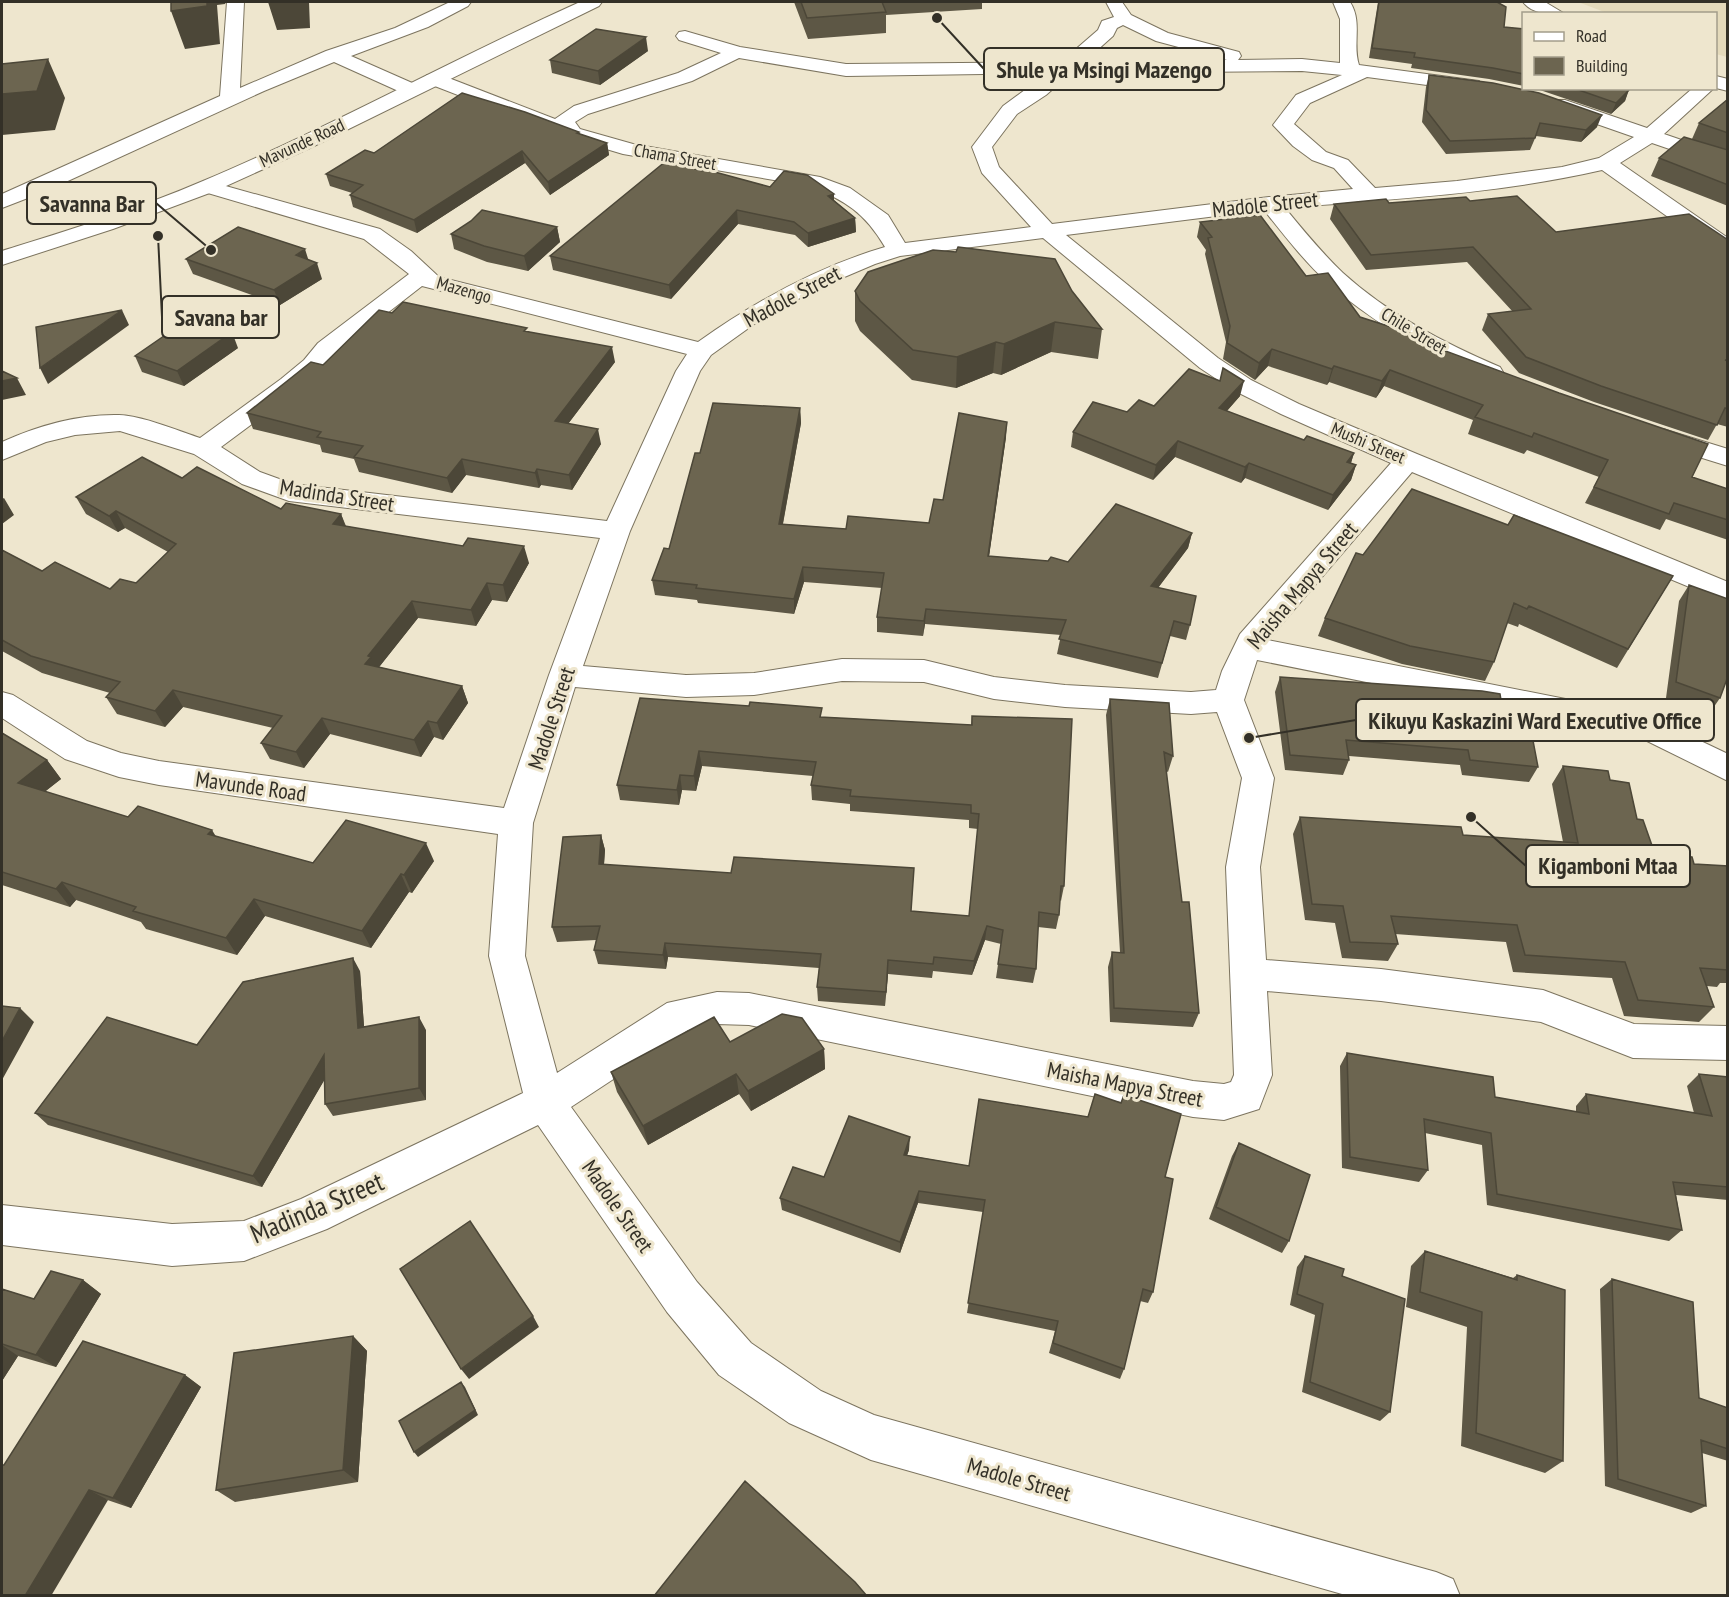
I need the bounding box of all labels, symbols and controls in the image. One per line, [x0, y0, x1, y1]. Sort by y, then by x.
legend [1522, 12, 1717, 90]
text: Road [1576, 24, 1607, 47]
callout: Shule ya Msingi Mazengo [984, 48, 1224, 90]
text: Shule ya Msingi Mazengo [996, 54, 1212, 85]
text: Building [1576, 54, 1628, 77]
street label: Mavunde Road [256, 113, 348, 172]
street label: Chama Street [632, 138, 718, 175]
callout: Savanna Bar [27, 182, 156, 224]
street label: Madole Street [1211, 185, 1319, 223]
text: Savanna Bar [39, 188, 145, 219]
street label: Madole Street [739, 259, 845, 333]
street label: Mazengo [434, 271, 494, 308]
callout: Savana bar [162, 296, 279, 338]
text: Savana bar [174, 302, 269, 333]
street label: Chile Street [1377, 302, 1451, 359]
street label: Mushi Street [1328, 417, 1409, 468]
street label: Madinda Street [278, 472, 396, 518]
street label: Maisha Mapya Street [1241, 516, 1363, 654]
street label: Madole Street [521, 663, 581, 773]
callout: Kikuyu Kaskazini Ward Executive Office [1356, 699, 1714, 741]
text: Kikuyu Kaskazini Ward Executive Office [1368, 705, 1702, 736]
street label: Mavunde Road [194, 764, 308, 808]
callout: Kigamboni Mtaa [1526, 845, 1690, 887]
text: Kigamboni Mtaa [1538, 850, 1678, 881]
street label: Maisha Mapya Street [1045, 1055, 1205, 1113]
street label: Madole Street [576, 1154, 660, 1258]
street label: Madinda Street [245, 1164, 389, 1250]
street label: Madole Street [964, 1451, 1074, 1507]

